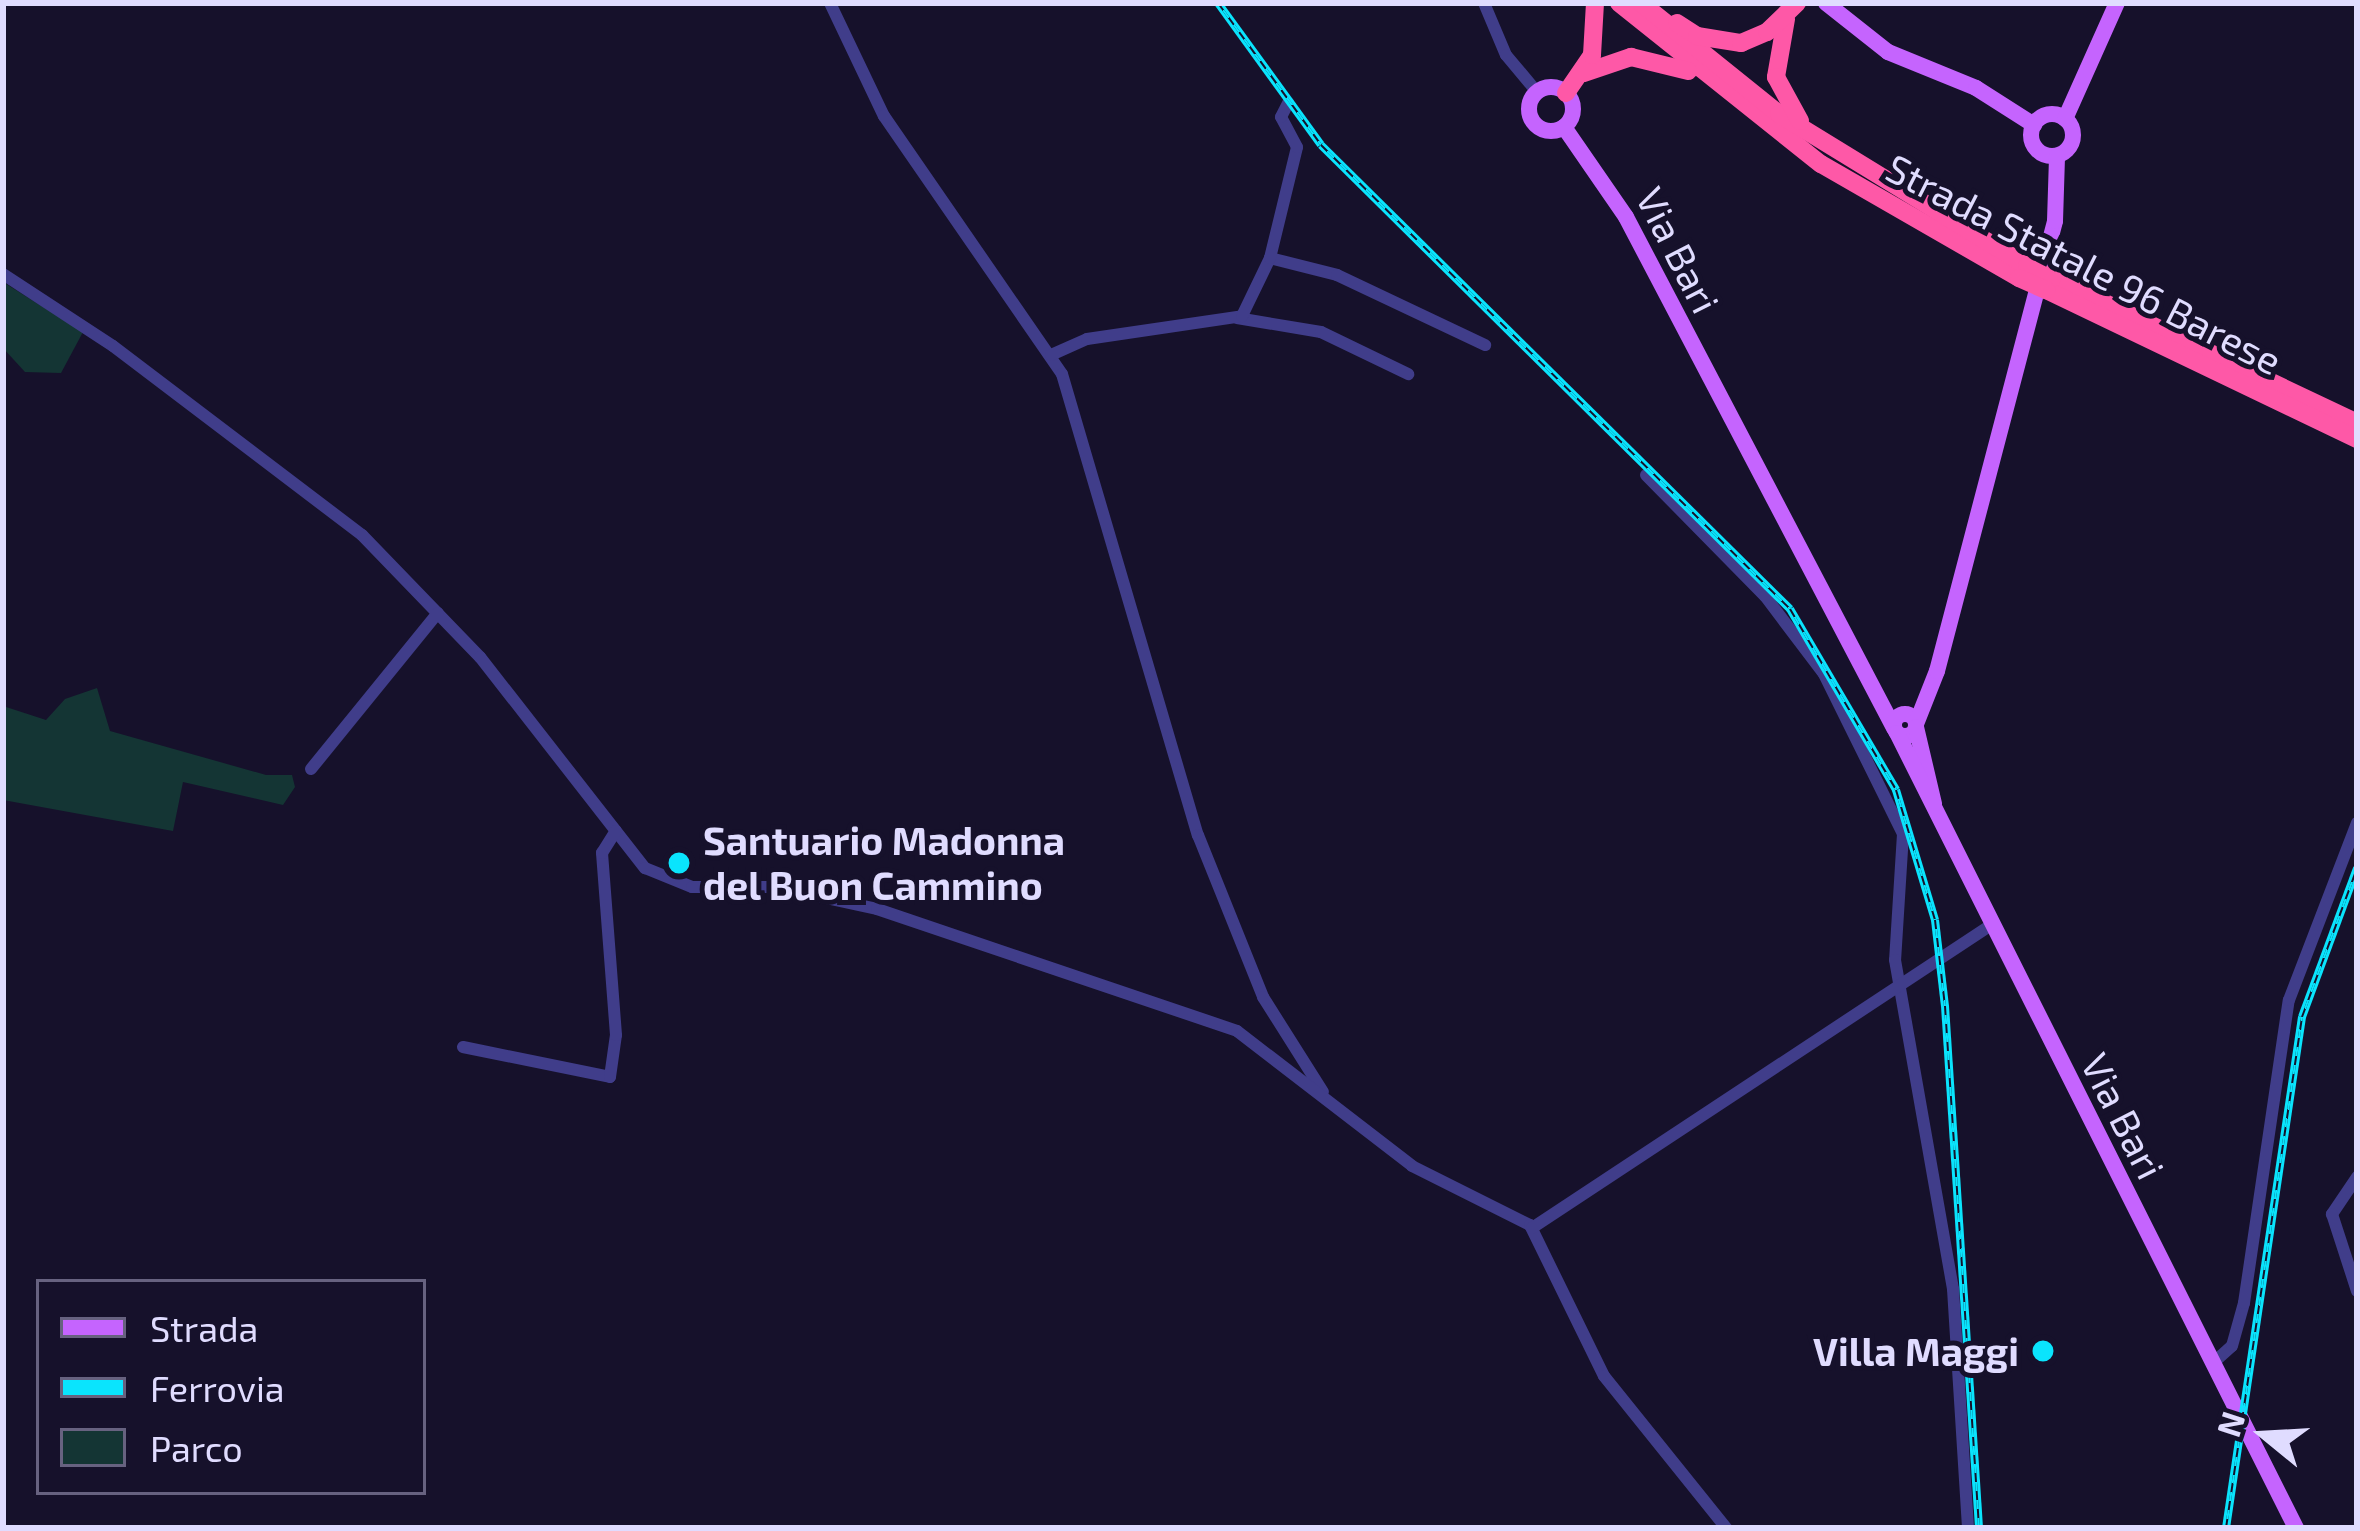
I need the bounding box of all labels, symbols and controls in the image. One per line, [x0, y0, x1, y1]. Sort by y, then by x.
street label: Strada Statale 96 Barese [1879, 144, 2289, 384]
street label: Via Bari [1627, 179, 1729, 321]
place label: Santuario Madonna del Buon Cammino [703, 818, 1065, 909]
marker: Santuario Madonna del Buon Cammino [666, 850, 692, 876]
street label: Via Bari [2072, 1045, 2174, 1187]
legend [36, 1279, 426, 1495]
text: Strada [150, 1306, 258, 1349]
place label: Villa Maggi [1813, 1328, 2019, 1374]
marker: Villa Maggi [2030, 1338, 2056, 1364]
text: Ferrovia [150, 1366, 285, 1409]
north arrow [2204, 1375, 2324, 1495]
text: N [2207, 1406, 2252, 1441]
text: Parco [150, 1426, 243, 1469]

